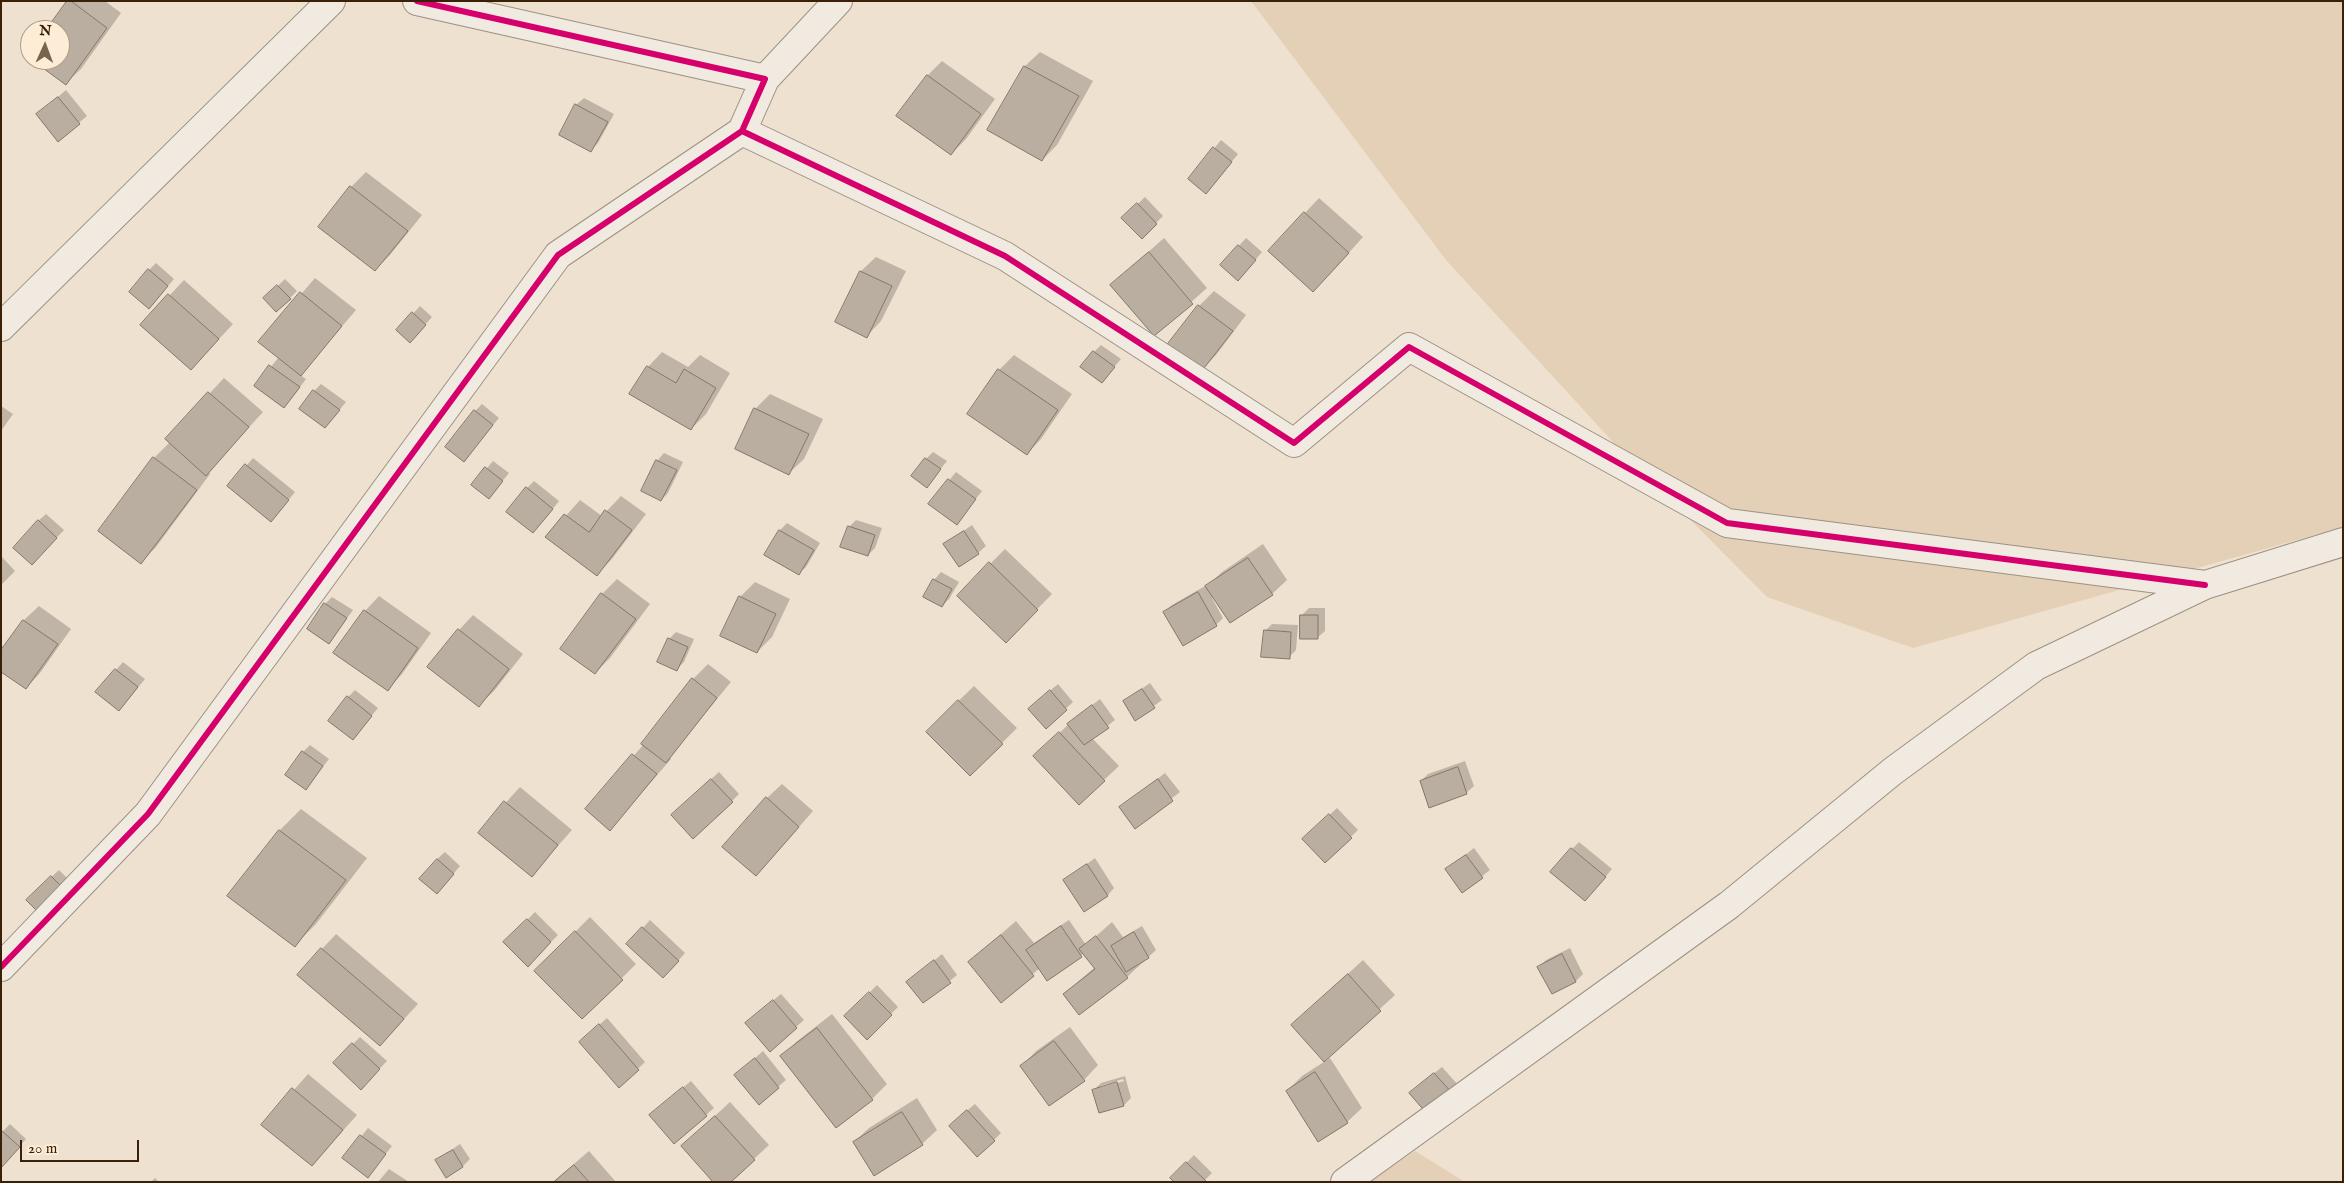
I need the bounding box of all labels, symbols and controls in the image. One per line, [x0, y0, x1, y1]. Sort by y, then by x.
north arrow [20, 20, 70, 70]
text: N [39, 22, 52, 40]
scale bar [22, 1130, 141, 1162]
text: 20 m [28, 1139, 57, 1158]

